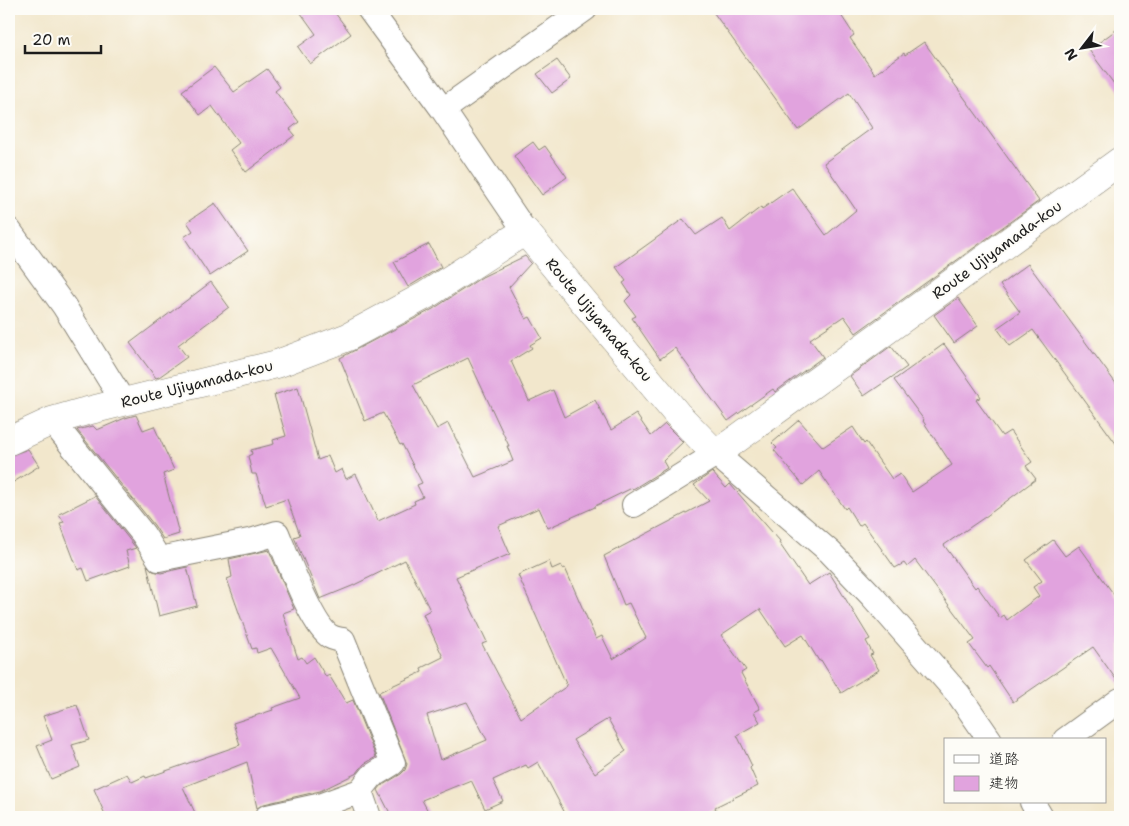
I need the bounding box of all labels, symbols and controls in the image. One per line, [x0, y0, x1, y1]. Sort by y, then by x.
scale bar [25, 22, 101, 54]
north arrow [1056, 22, 1106, 72]
text: 20 m [32, 30, 71, 50]
text: N [1060, 45, 1081, 64]
street label: Route Ujiyamada-kou [928, 196, 1066, 304]
street label: Route Ujiyamada-kou [541, 254, 657, 386]
street label: Route Ujiyamada-kou [119, 355, 275, 413]
legend [944, 738, 1106, 804]
text: 道路 [989, 749, 1019, 769]
text: 建物 [989, 773, 1019, 793]

